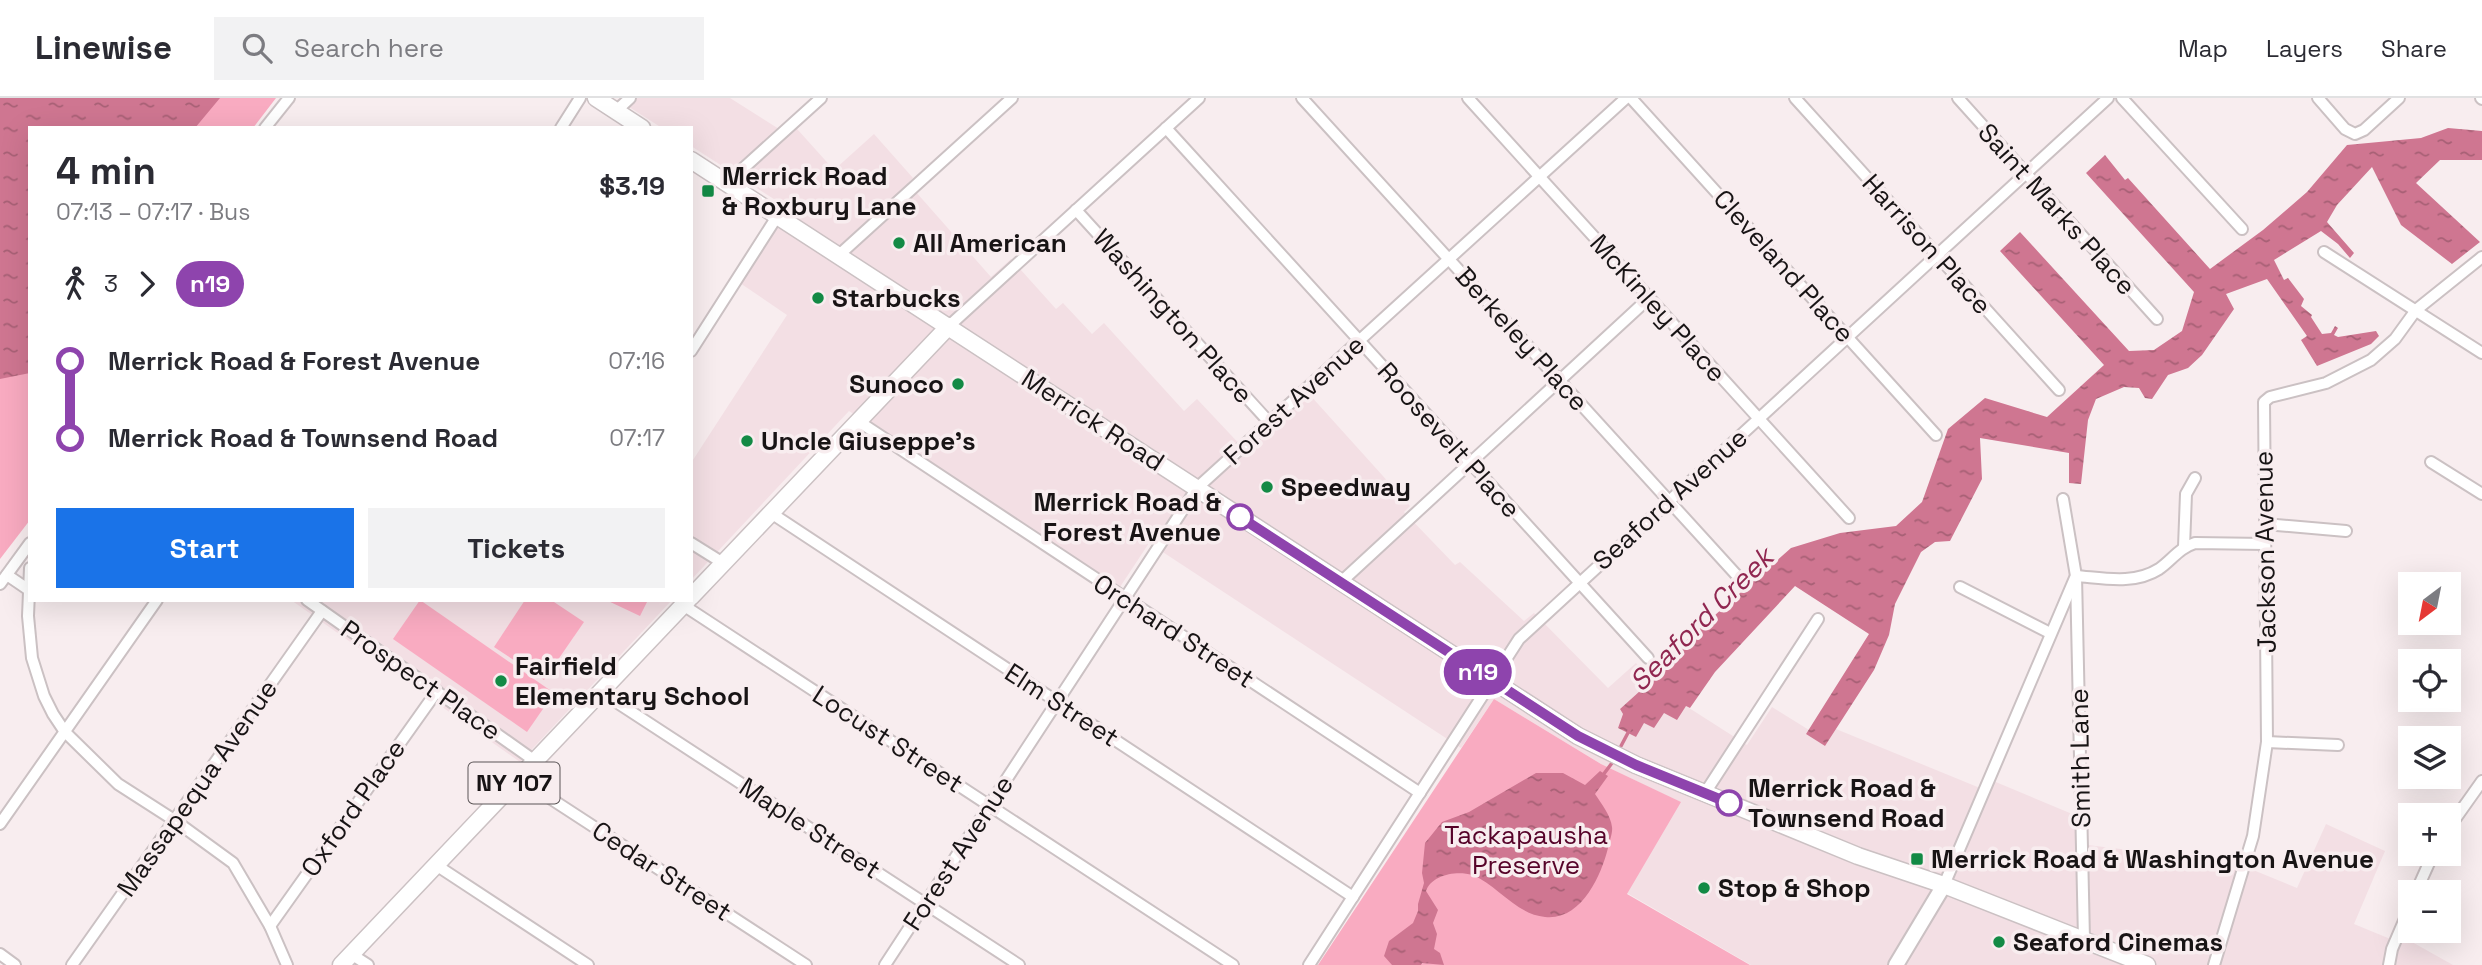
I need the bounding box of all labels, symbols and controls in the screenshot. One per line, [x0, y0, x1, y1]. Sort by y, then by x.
search box [214, 17, 704, 80]
text: Linewise [35, 27, 172, 69]
icon: search [238, 29, 276, 67]
text: Search here [294, 31, 444, 65]
text: Map [2178, 33, 2228, 64]
text: Layers [2266, 33, 2343, 64]
text: Share [2381, 33, 2447, 64]
street label: Saint Marks Place [1971, 116, 2143, 302]
text: 4 min [56, 147, 156, 195]
place label: Merrick Road & Roxbury Lane [722, 159, 917, 223]
street label: Harrison Place [1855, 167, 1999, 321]
text: $3.19 [599, 169, 665, 203]
street label: Cleveland Place [1706, 182, 1862, 350]
marker: Merrick Road & Roxbury Lane [700, 183, 716, 199]
text: 07:13 – 07:17 · Bus [56, 197, 250, 227]
street label: Washington Place [1086, 222, 1260, 410]
place label: All American [913, 226, 1067, 260]
street label: McKinley Place [1582, 227, 1734, 389]
marker: All American [891, 235, 907, 251]
street label: Berkeley Place [1448, 260, 1596, 418]
icon: walk [56, 265, 94, 303]
icon: forward [128, 265, 166, 303]
text: n19 [190, 268, 230, 299]
text: 3 [104, 269, 118, 299]
place label: Starbucks [832, 281, 961, 315]
marker: Starbucks [810, 290, 826, 306]
street label: Forest Avenue [1216, 328, 1372, 472]
text: Merrick Road & Forest Avenue [108, 344, 480, 378]
text: 07:16 [608, 346, 665, 376]
street label: Roosevelt Place [1370, 355, 1528, 525]
street label: Merrick Road [1015, 361, 1171, 479]
place label: Sunoco [849, 367, 944, 401]
marker: Sunoco [950, 376, 966, 392]
text: Merrick Road & Townsend Road [108, 421, 498, 455]
street label: Seaford Avenue [1586, 421, 1754, 577]
text: 07:17 [609, 423, 665, 453]
place label: Uncle Giuseppe's [761, 424, 976, 458]
marker: Uncle Giuseppe's [739, 433, 755, 449]
street label: Jackson Avenue [2246, 450, 2284, 654]
place label: Speedway [1281, 470, 1411, 504]
marker: Speedway [1259, 479, 1275, 495]
place label: Merrick Road & Forest Avenue [1033, 485, 1221, 549]
marker: Merrick Road & Forest Avenue [1227, 504, 1253, 530]
button: Start [56, 508, 354, 588]
button: Tickets [368, 508, 665, 588]
water label: Seaford Creek [1621, 537, 1783, 699]
street label: Orchard Street [1087, 566, 1261, 696]
north arrow [2398, 572, 2460, 635]
map controls [2398, 572, 2461, 943]
street label: Prospect Place [334, 612, 508, 748]
place label: Fairfield Elementary School [515, 649, 750, 713]
line badge: n19 [1438, 649, 1518, 695]
button: locate [2398, 649, 2461, 712]
street label: Elm Street [998, 655, 1126, 755]
text: n19 [1458, 656, 1498, 687]
street label: Massapequa Avenue [109, 673, 285, 903]
marker: Fairfield Elementary School [493, 673, 509, 689]
street label: Locust Street [806, 678, 970, 800]
street label: Smith Lane [2062, 688, 2098, 828]
button: layers [2398, 726, 2461, 789]
street label: Oxford Place [293, 733, 413, 883]
road number: NY 107 [468, 762, 560, 804]
street label: Forest Avenue [895, 769, 1021, 937]
street label: Maple Street [733, 770, 887, 886]
place label: Merrick Road & Townsend Road [1748, 771, 1945, 835]
marker: Merrick Road & Townsend Road [1716, 790, 1742, 816]
button: + [2398, 803, 2461, 866]
street label: Cedar Street [586, 813, 738, 929]
park label: Tackapausha Preserve [1444, 818, 1608, 882]
place label: Merrick Road & Washington Avenue [1931, 842, 2374, 876]
marker: Merrick Road & Washington Avenue [1909, 851, 1925, 867]
place label: Stop & Shop [1718, 871, 1871, 905]
marker: Stop & Shop [1696, 880, 1712, 896]
button: − [2398, 880, 2461, 943]
place label: Seaford Cinemas [2013, 925, 2223, 959]
marker: Seaford Cinemas [1991, 934, 2007, 950]

